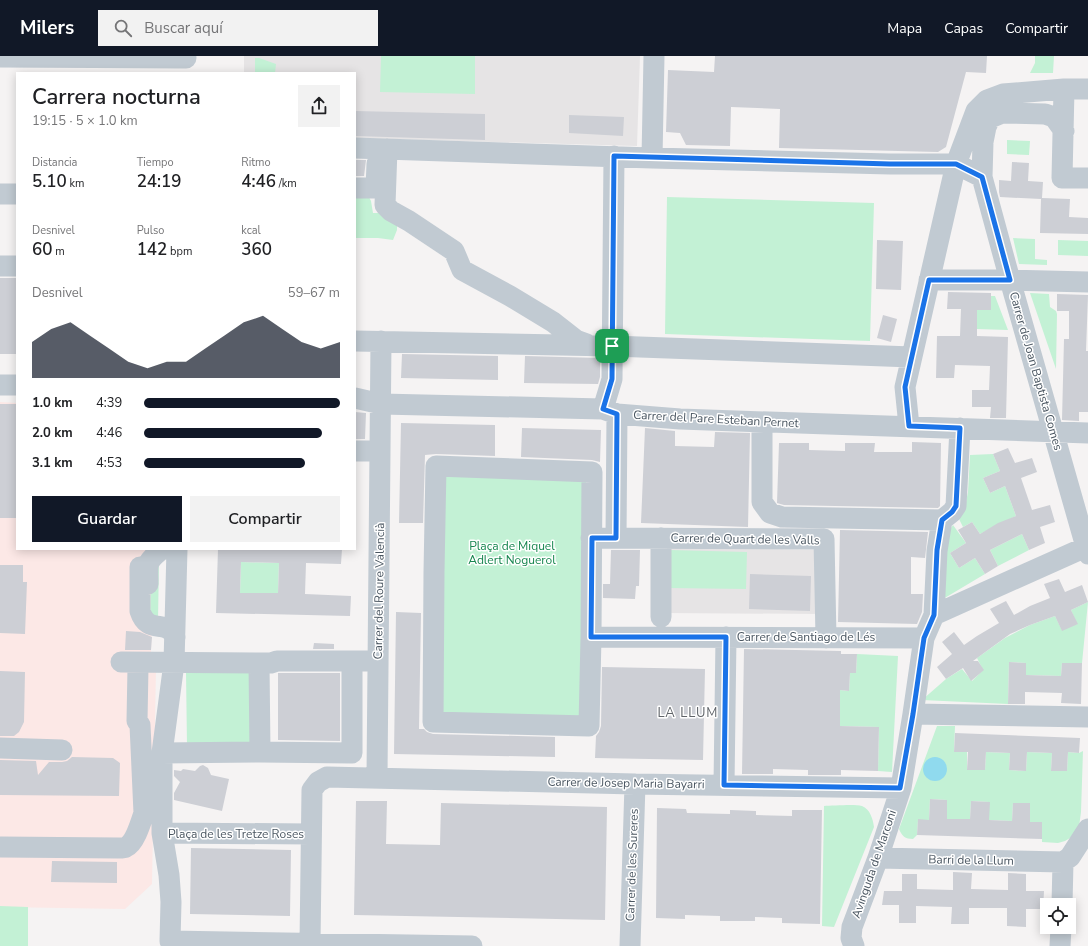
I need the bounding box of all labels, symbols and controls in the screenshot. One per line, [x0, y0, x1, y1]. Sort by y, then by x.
search box [98, 10, 378, 46]
text: Milers [20, 15, 74, 41]
icon: search [112, 17, 134, 39]
text: Buscar aquí [144, 18, 223, 38]
text: Mapa [887, 19, 922, 38]
text: Capas [944, 19, 983, 38]
text: Compartir [1005, 19, 1068, 38]
text: Carrera nocturna [32, 82, 201, 112]
button: share [298, 85, 340, 127]
text: 19:15 · 5 × 1.0 km [32, 112, 138, 130]
text: Distancia [32, 155, 77, 170]
text: Tiempo [137, 155, 174, 170]
text: Ritmo [241, 155, 271, 170]
text: 5.10 [32, 170, 67, 193]
text: 24:19 [137, 170, 182, 193]
text: 4:46 [241, 170, 276, 193]
text: km [67, 176, 84, 191]
text: /km [276, 176, 297, 191]
text: Desnivel [32, 223, 75, 238]
text: Pulso [137, 223, 164, 238]
text: kcal [241, 223, 261, 238]
text: 60 [32, 238, 52, 261]
text: 142 [137, 238, 167, 261]
text: 360 [241, 238, 272, 261]
text: m [52, 244, 65, 259]
text: bpm [167, 244, 192, 259]
text: Desnivel [32, 284, 83, 302]
text: 59–67 m [288, 284, 340, 302]
street label: Carrer de Joan Baptista Comes [1006, 290, 1066, 452]
pin [595, 329, 629, 363]
icon: arrive [601, 335, 623, 357]
text: 1.0 km [32, 394, 73, 412]
text: 4:39 [96, 394, 122, 412]
street label: Carrer del Pare Esteban Pernet [633, 407, 800, 431]
text: 2.0 km [32, 424, 73, 442]
text: 4:46 [96, 424, 122, 442]
text: 3.1 km [32, 454, 73, 472]
text: 4:53 [96, 454, 122, 472]
button: Guardar [32, 496, 182, 542]
button: Compartir [190, 496, 340, 542]
street label: Carrer del Roure Valencià [370, 522, 388, 660]
street label: Carrer de Quart de les Valls [670, 530, 820, 548]
park label: Plaça de Miquel Adlert Noguerol [468, 538, 556, 568]
street label: Carrer de Santiago de Lés [737, 629, 876, 645]
district label: LA LLUM [658, 704, 718, 722]
street label: Carrer de Josep Maria Bayarri [547, 774, 705, 792]
street label: Carrer de les Sureres [622, 808, 642, 922]
street label: Avinguda de Marconi [848, 808, 900, 920]
street label: Plaça de les Tretze Roses [168, 826, 304, 842]
street label: Barri de la Llum [928, 851, 1014, 869]
map controls [1040, 898, 1076, 934]
button: locate [1040, 898, 1076, 934]

